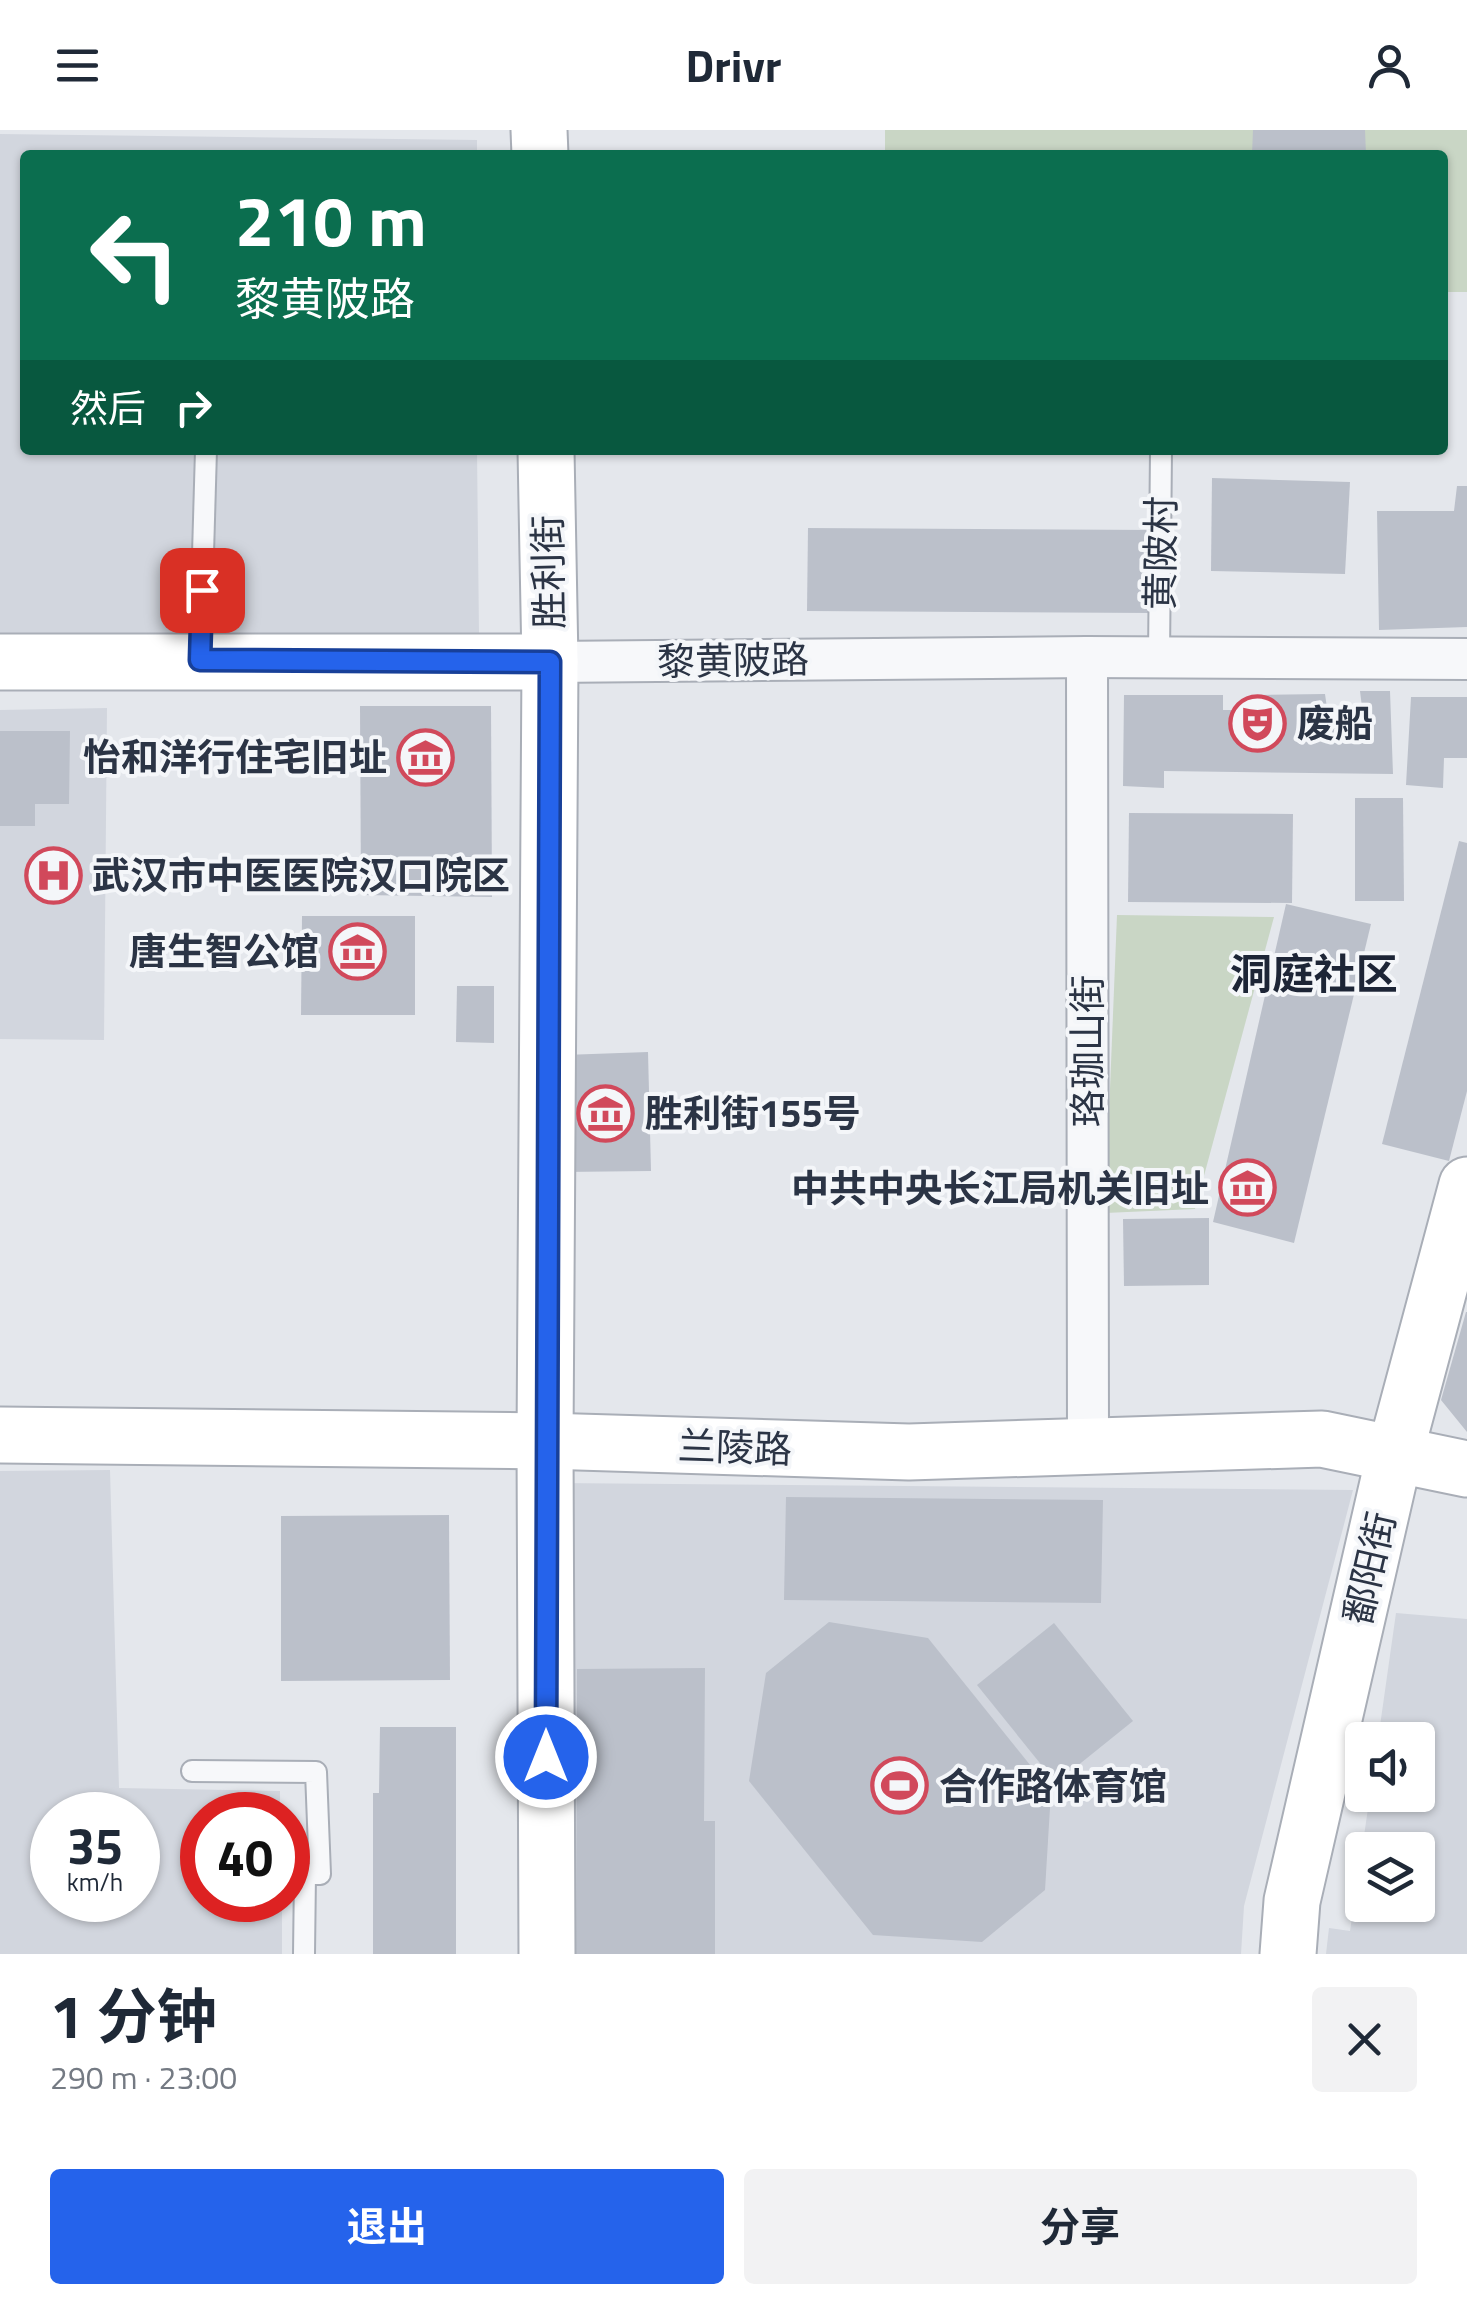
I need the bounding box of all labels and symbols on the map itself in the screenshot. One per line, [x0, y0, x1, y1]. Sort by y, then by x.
street label: 黄陂村 [1130, 495, 1190, 611]
street label: 胜利街 [518, 514, 578, 630]
pin [160, 548, 245, 633]
street label: 黎黄陂路 [656, 630, 810, 690]
theatre icon: 废船 [1228, 693, 1288, 753]
place label: 废船 [1297, 694, 1373, 752]
museum icon: 怡和洋行住宅旧址 [396, 727, 456, 787]
place label: 怡和洋行住宅旧址 [83, 728, 387, 786]
hospital icon: 武汉市中医医院汉口院区 [23, 845, 83, 905]
place label: 武汉市中医医院汉口院区 [92, 846, 510, 904]
museum icon: 唐生智公馆 [328, 921, 388, 981]
place label: 唐生智公馆 [129, 922, 319, 980]
district label: 洞庭社区 [1230, 941, 1398, 1005]
street label: 珞珈山街 [1058, 975, 1116, 1127]
museum icon: 胜利街155号 [576, 1083, 636, 1143]
place label: 胜利街155号 [645, 1084, 861, 1142]
museum icon: 中共中央长江局机关旧址 [1218, 1158, 1278, 1218]
place label: 中共中央长江局机关旧址 [791, 1159, 1209, 1217]
street label: 兰陵路 [677, 1416, 793, 1478]
street label: 鄱阳街 [1328, 1506, 1410, 1630]
position arrow [494, 1705, 598, 1809]
sports icon: 合作路体育馆 [870, 1756, 930, 1816]
place label: 合作路体育馆 [939, 1757, 1167, 1815]
speed limit sign: 40 [180, 1792, 310, 1922]

